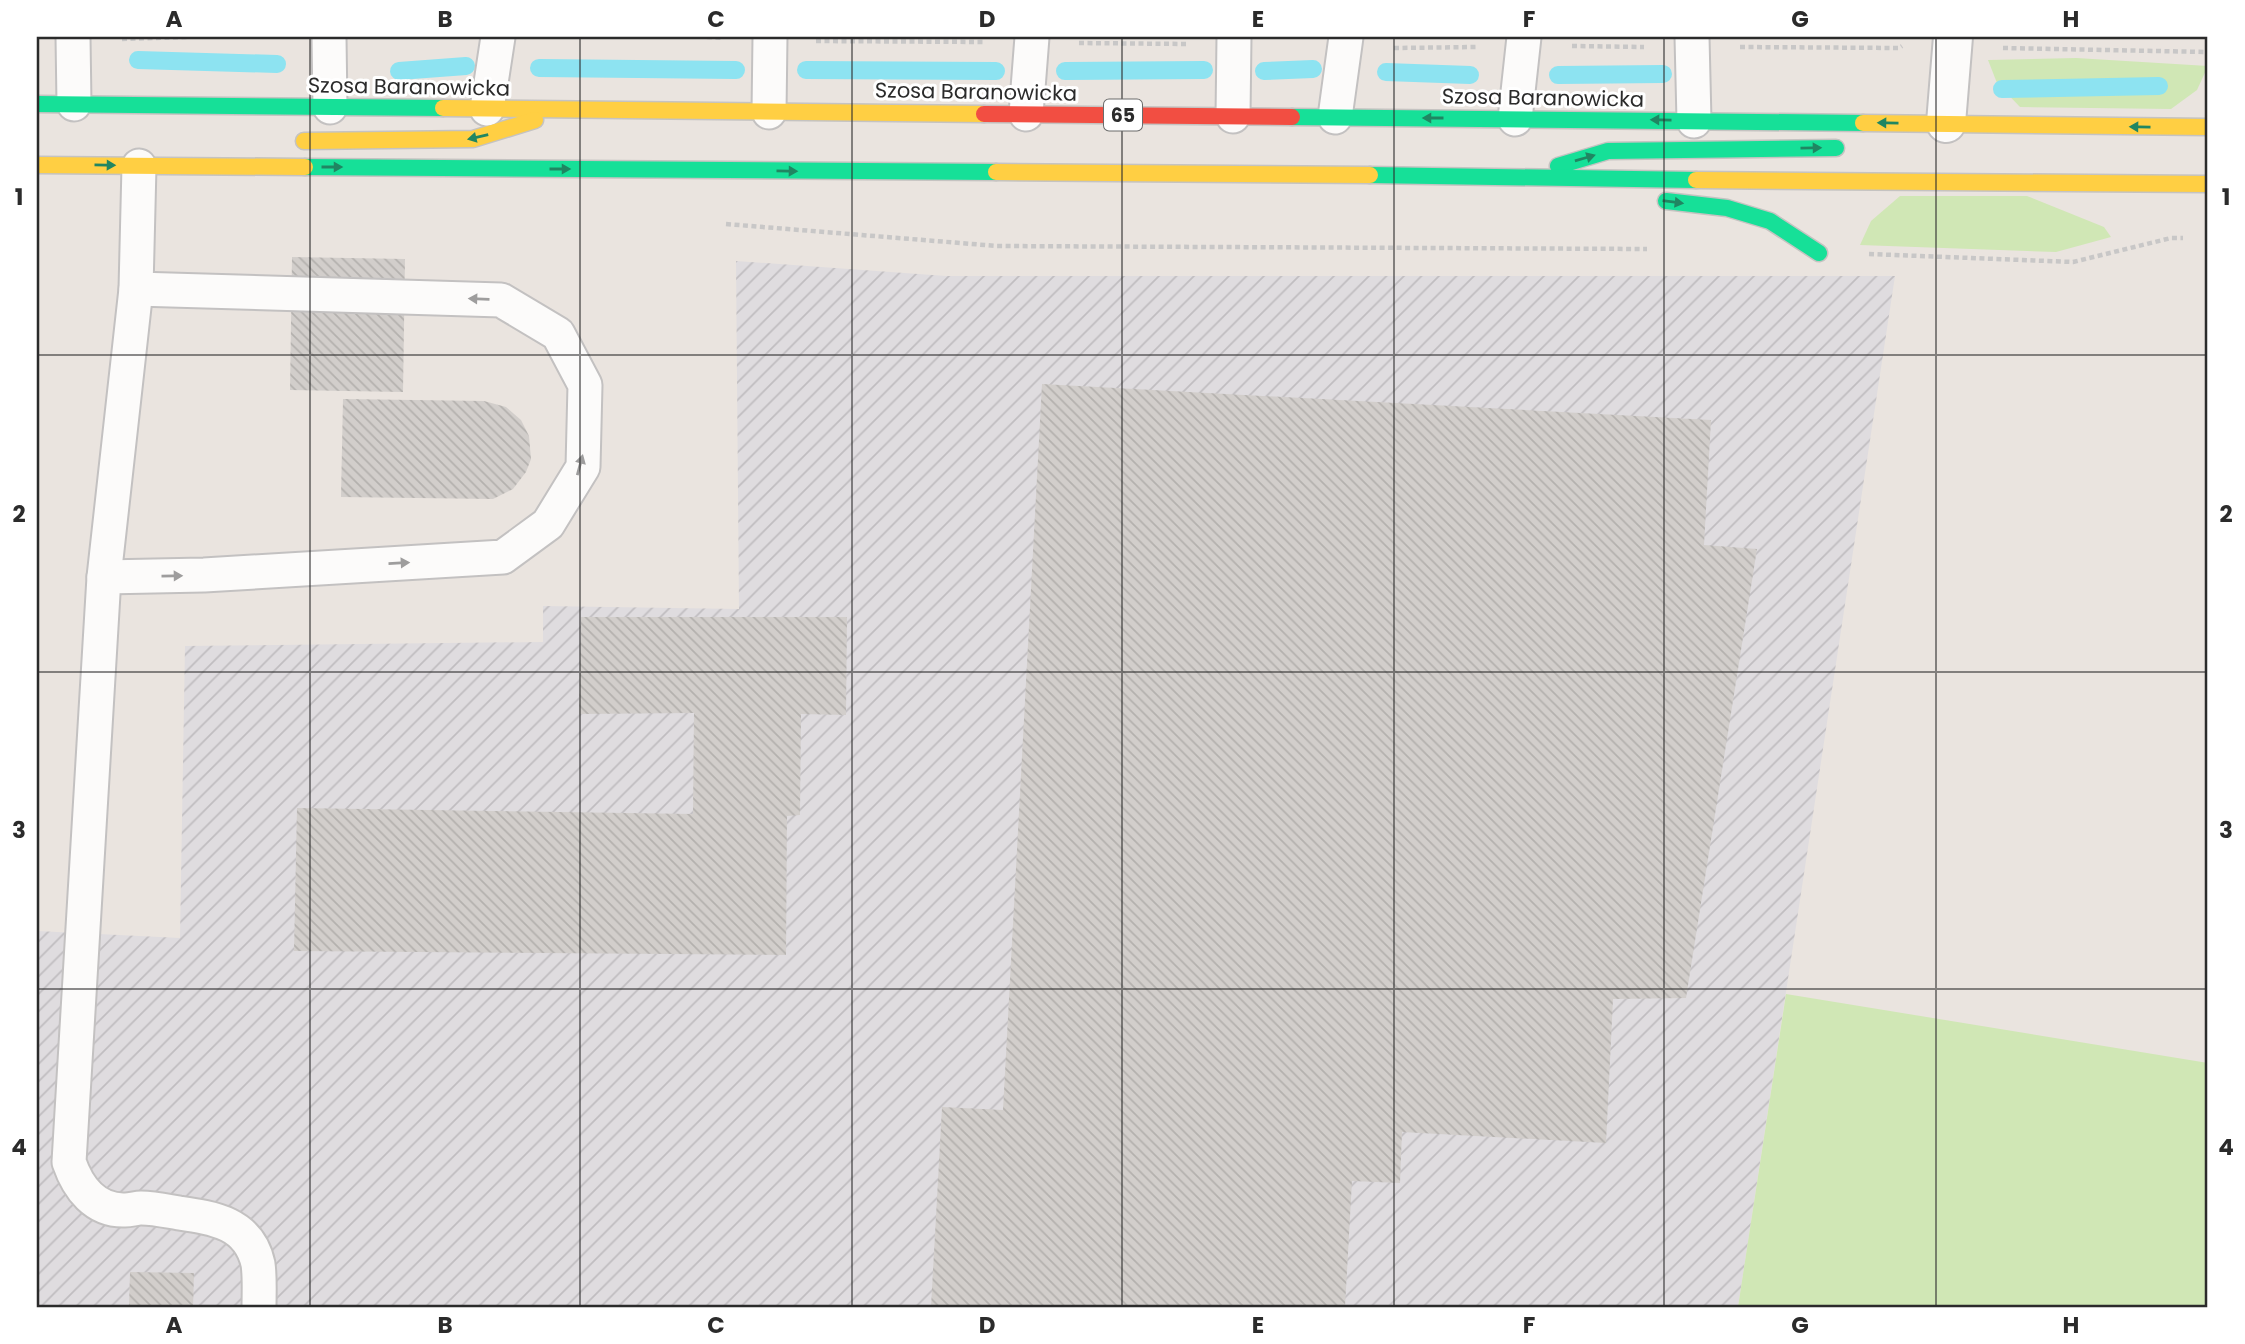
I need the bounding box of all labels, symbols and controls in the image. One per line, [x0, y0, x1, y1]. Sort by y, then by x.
text: A [166, 3, 183, 35]
text: B [437, 3, 453, 35]
text: C [707, 3, 725, 35]
text: D [979, 3, 995, 35]
text: E [1252, 3, 1264, 35]
text: F [1523, 3, 1535, 35]
text: G [1791, 3, 1809, 35]
text: H [2063, 3, 2079, 35]
street label: Szosa Baranowicka [308, 70, 510, 103]
street label: Szosa Baranowicka [875, 75, 1077, 108]
street label: Szosa Baranowicka [1442, 81, 1644, 114]
road number: 65 [1104, 99, 1142, 130]
one-way arrow [1422, 112, 1444, 124]
one-way arrow [1649, 115, 1671, 126]
one-way arrow [1877, 117, 1899, 129]
one-way arrow [2129, 121, 2151, 132]
one-way arrow [467, 132, 489, 143]
one-way arrow [1801, 142, 1823, 154]
one-way arrow [1575, 153, 1596, 163]
one-way arrow [94, 160, 116, 171]
one-way arrow [322, 161, 344, 173]
one-way arrow [549, 163, 571, 175]
one-way arrow [777, 165, 799, 177]
text: 1 [15, 181, 23, 213]
text: 1 [2222, 181, 2230, 213]
one-way arrow [1662, 196, 1684, 207]
one-way arrow [467, 293, 489, 305]
one-way arrow [576, 455, 586, 476]
text: 2 [12, 498, 26, 530]
text: 2 [2219, 498, 2233, 530]
one-way arrow [389, 557, 411, 568]
one-way arrow [161, 570, 183, 581]
text: 3 [12, 814, 26, 846]
text: 3 [2219, 814, 2233, 846]
text: 4 [11, 1131, 27, 1163]
text: 4 [2218, 1131, 2234, 1163]
text: A [166, 1309, 183, 1341]
text: B [437, 1309, 453, 1341]
text: C [707, 1309, 725, 1341]
text: D [979, 1309, 995, 1341]
text: E [1252, 1309, 1264, 1341]
text: F [1523, 1309, 1535, 1341]
text: G [1791, 1309, 1809, 1341]
text: H [2063, 1309, 2079, 1341]

